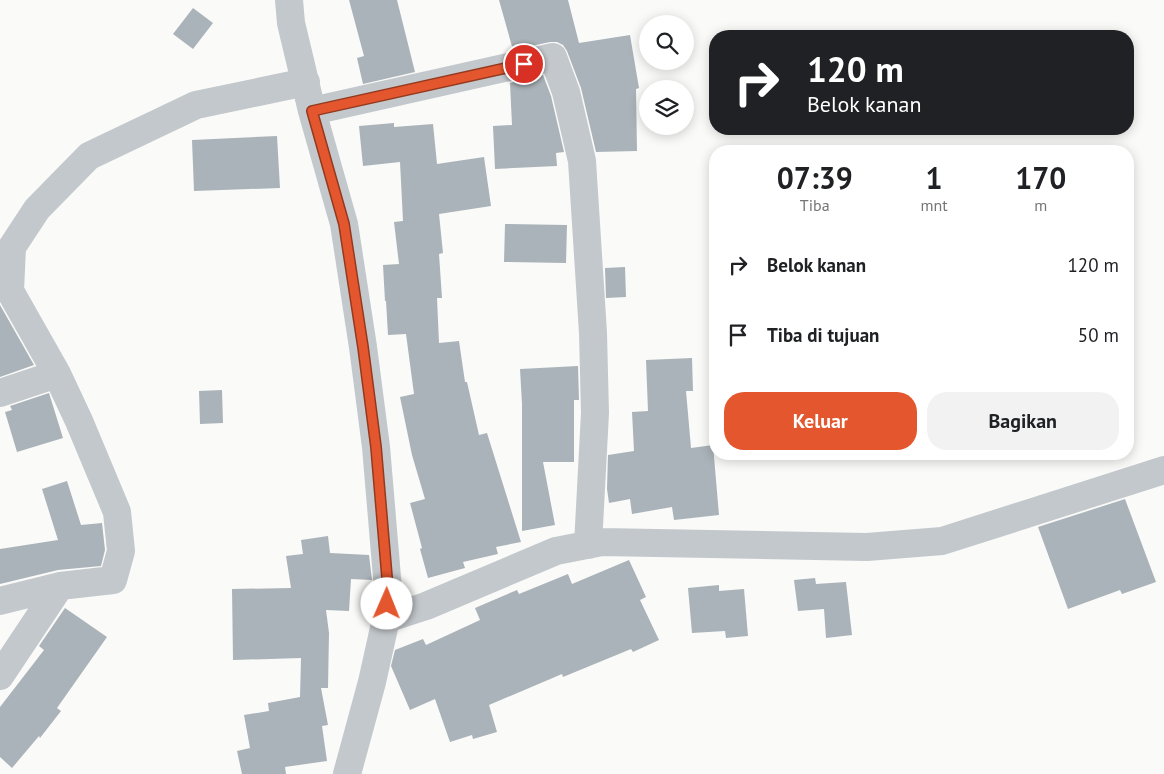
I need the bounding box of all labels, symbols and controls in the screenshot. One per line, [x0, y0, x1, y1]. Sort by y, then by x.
map controls [639, 15, 694, 135]
button: search [639, 15, 694, 70]
pin [503, 43, 545, 85]
text: 120 m [807, 46, 904, 92]
icon: arrive [510, 50, 538, 78]
icon: right [724, 50, 789, 115]
button: layers [639, 80, 694, 135]
text: Belok kanan [807, 90, 921, 118]
text: 07:39 [777, 158, 853, 197]
text: 1 [926, 158, 943, 197]
text: 170 [1015, 158, 1066, 197]
text: Tiba [800, 195, 830, 215]
text: mnt [920, 195, 948, 215]
text: m [1034, 195, 1047, 215]
icon: right [724, 251, 752, 279]
text: Belok kanan [767, 253, 866, 277]
text: 120 m [1067, 253, 1119, 277]
icon: arrive [724, 321, 752, 349]
text: Tiba di tujuan [767, 323, 879, 347]
text: 50 m [1078, 323, 1119, 347]
button: Keluar [724, 392, 917, 450]
button: Bagikan [927, 392, 1119, 450]
position arrow [360, 577, 412, 629]

